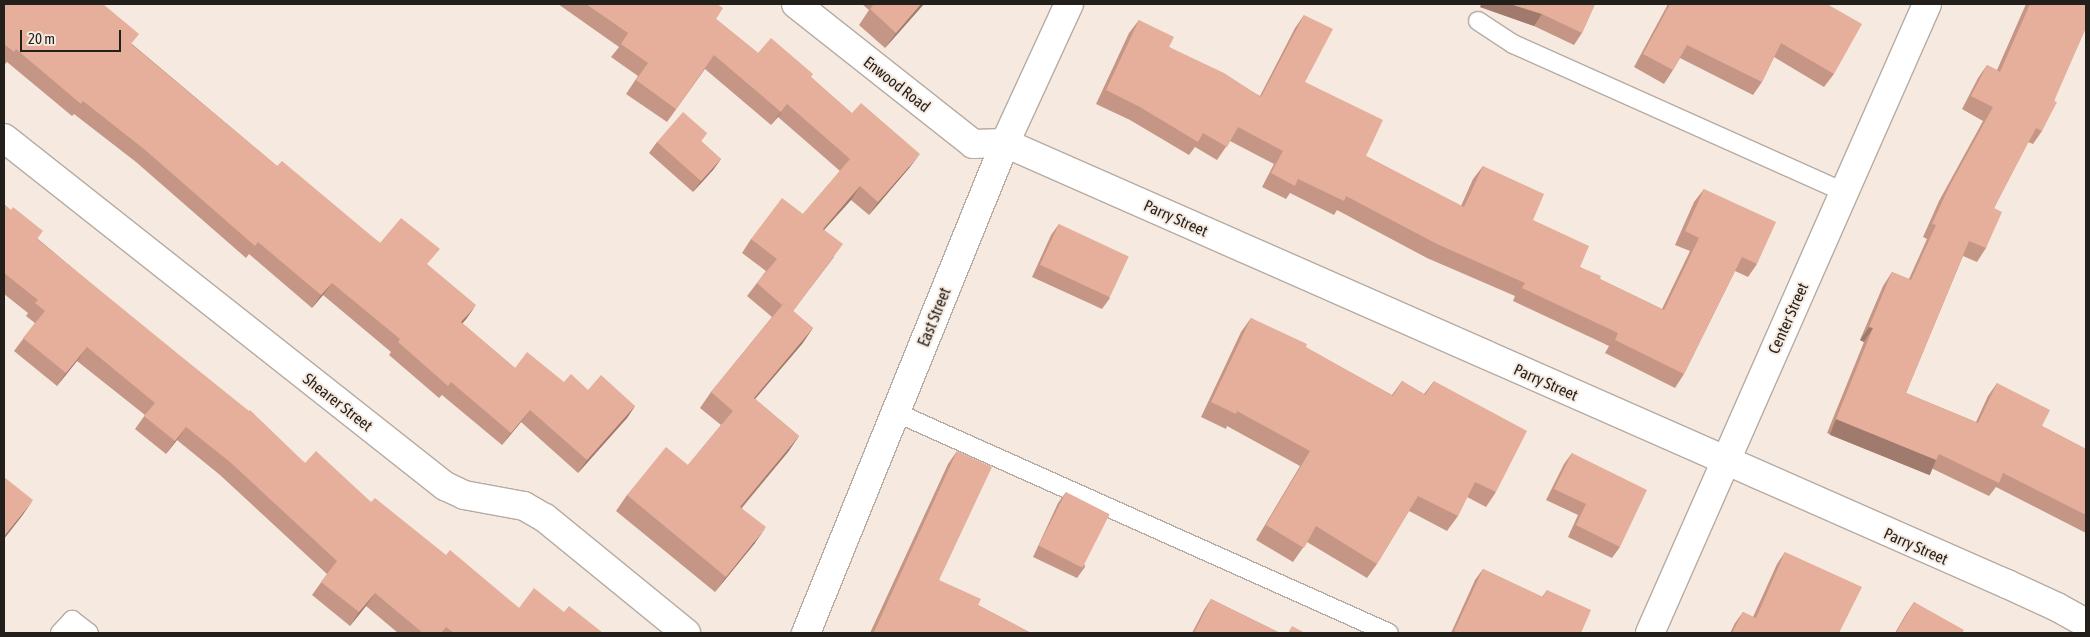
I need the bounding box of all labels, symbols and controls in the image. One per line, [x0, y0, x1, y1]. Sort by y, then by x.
scale bar [22, 20, 124, 52]
text: 20 m [28, 30, 55, 47]
street label: Enwood Road [860, 52, 934, 116]
street label: Parry Street [1141, 195, 1211, 241]
street label: Center Street [1764, 279, 1812, 357]
street label: East Street [914, 285, 954, 349]
street label: Parry Street [1511, 359, 1581, 405]
street label: Shearer Street [299, 369, 377, 435]
street label: Parry Street [1881, 523, 1951, 569]

